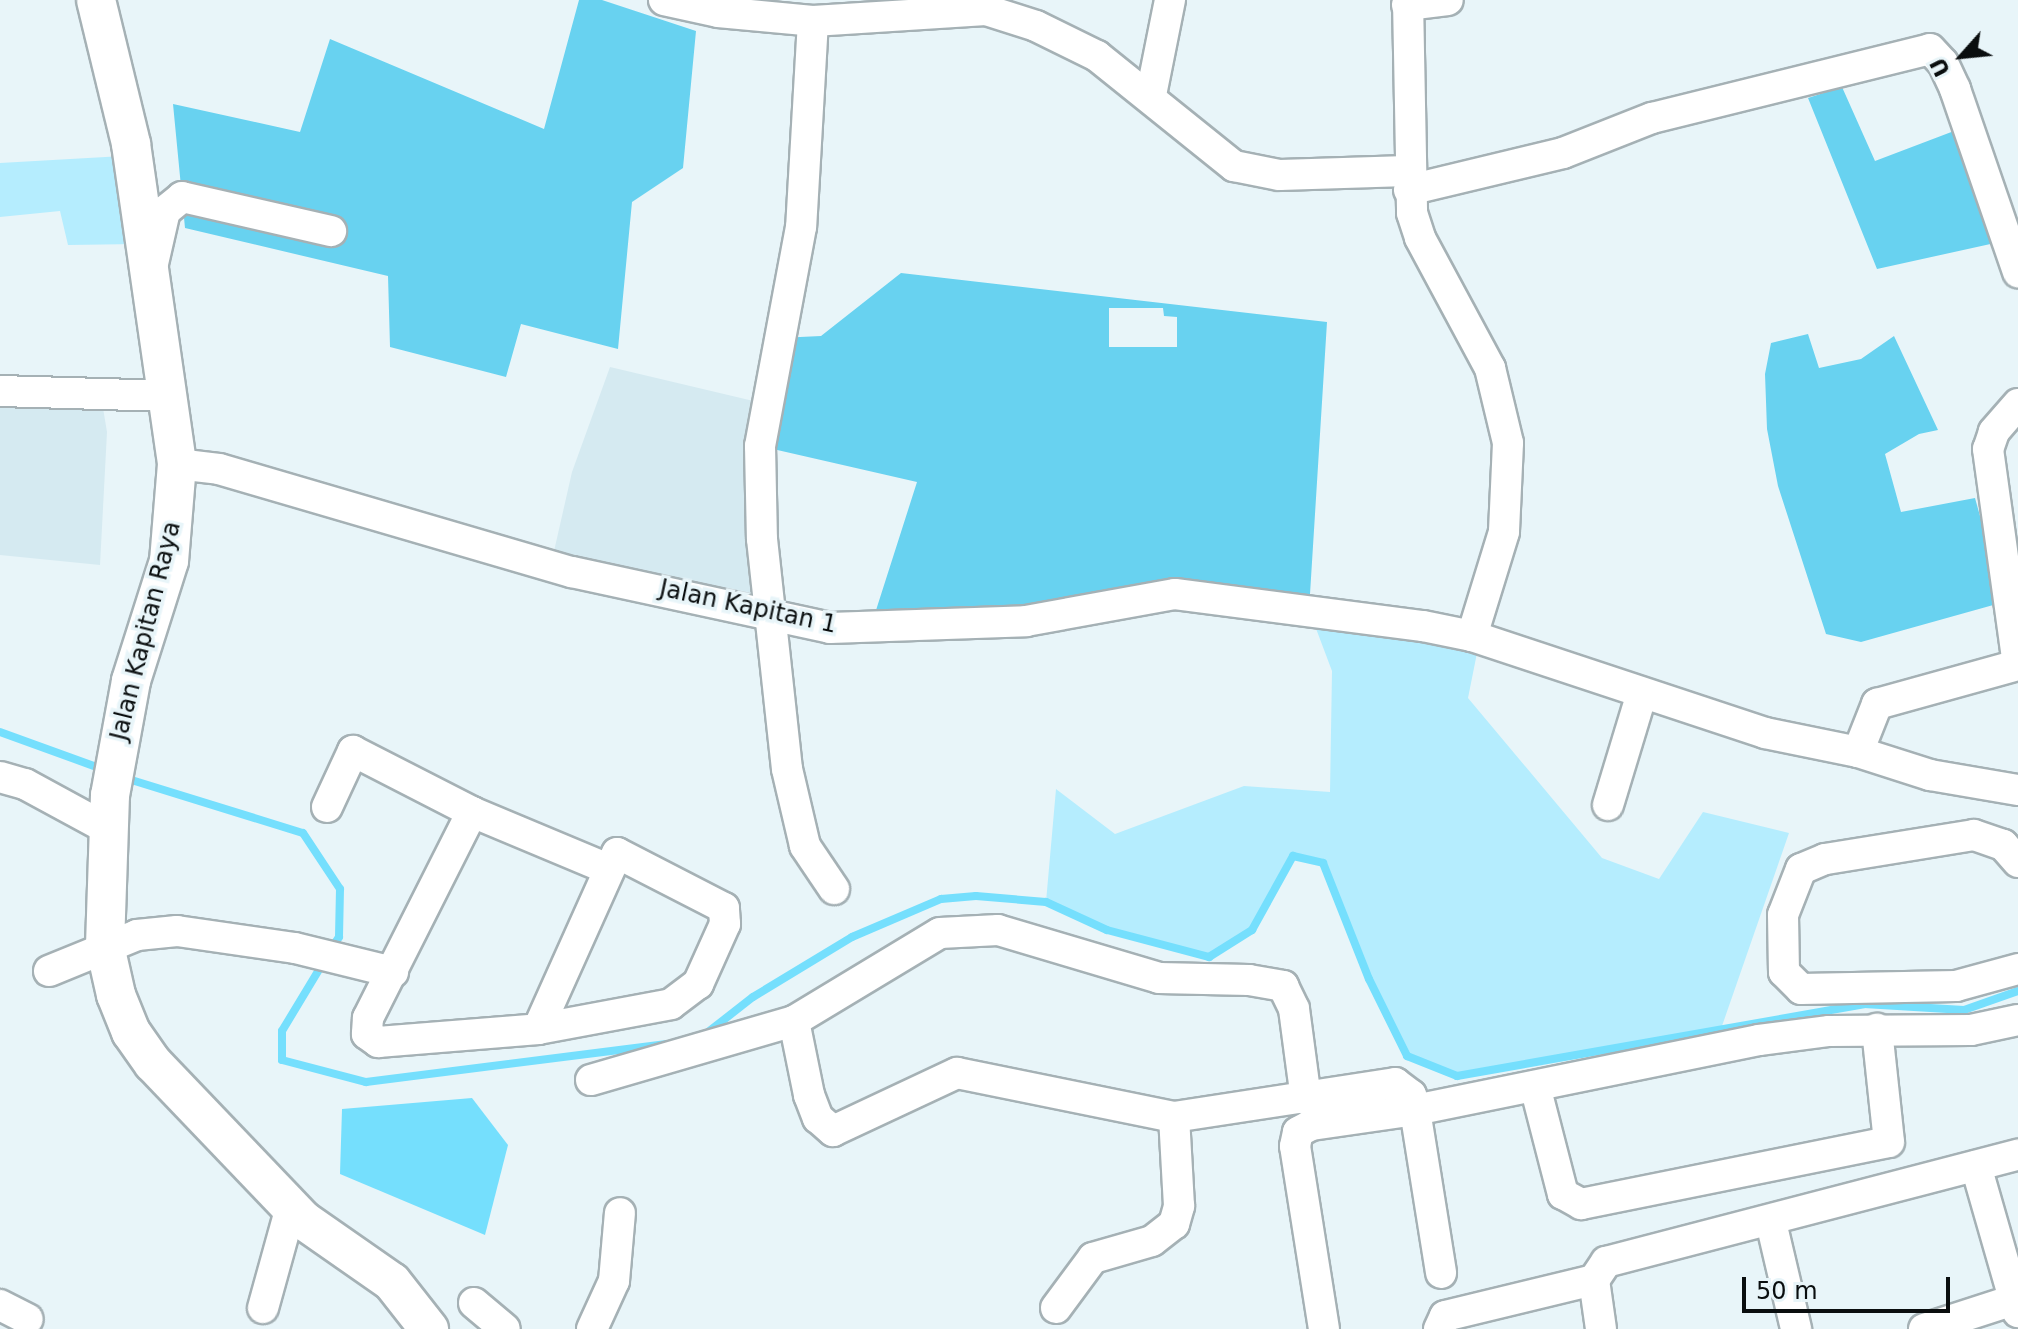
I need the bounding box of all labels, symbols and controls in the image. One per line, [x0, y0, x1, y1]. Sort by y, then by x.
north arrow [1922, 16, 2002, 96]
text: U [1925, 53, 1955, 81]
street label: Jalan Kapitan Raya [105, 519, 187, 743]
street label: Jalan Kapitan 1 [657, 574, 839, 640]
scale bar [1746, 1261, 1954, 1311]
text: 50 m [1756, 1277, 1818, 1305]

